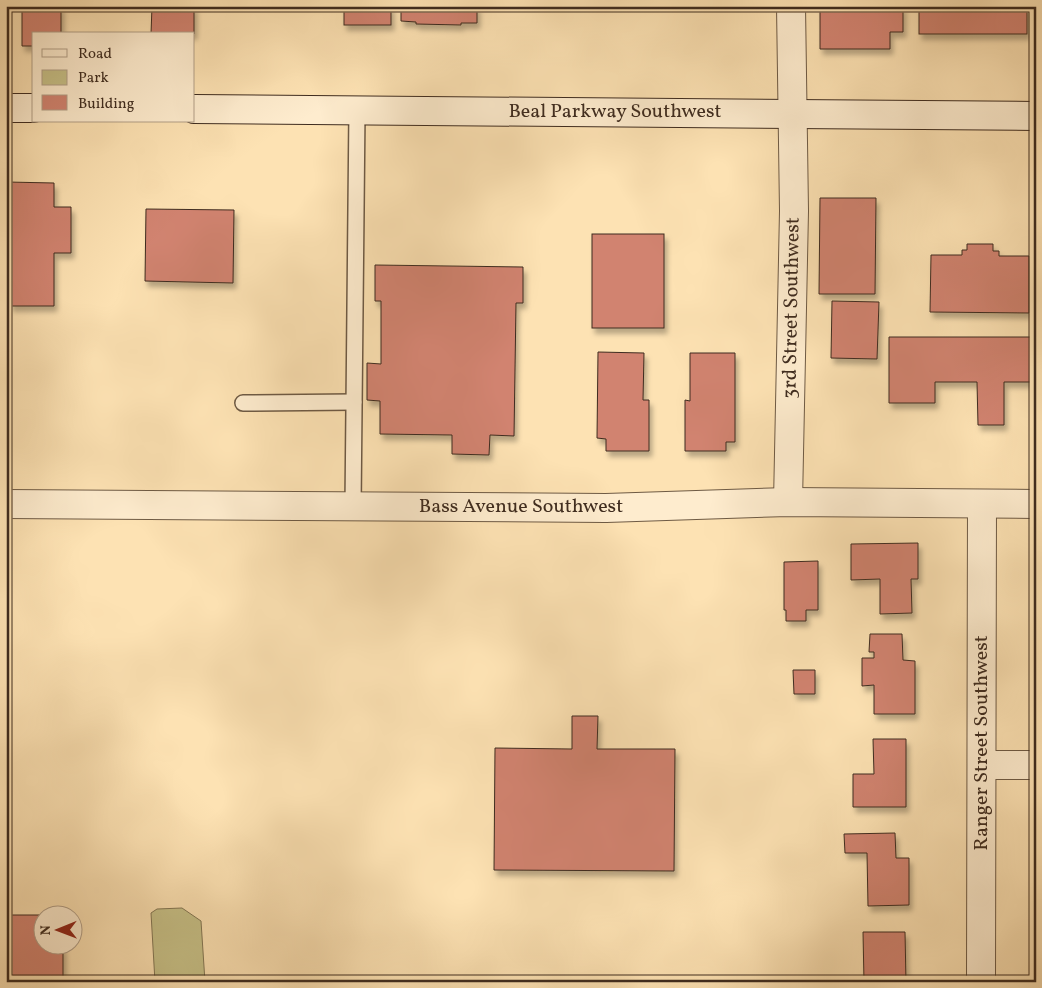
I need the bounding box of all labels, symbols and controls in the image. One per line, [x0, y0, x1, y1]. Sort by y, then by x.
legend [32, 32, 195, 122]
text: Road [78, 44, 112, 65]
text: Park [78, 68, 109, 89]
text: Building [78, 94, 135, 115]
street label: Beal Parkway Southwest [508, 98, 722, 126]
street label: 3rd Street Southwest [776, 217, 808, 399]
street label: Bass Avenue Southwest [419, 493, 623, 521]
street label: Ranger Street Southwest [968, 635, 996, 851]
north arrow [32, 906, 82, 956]
text: N [37, 925, 56, 935]

